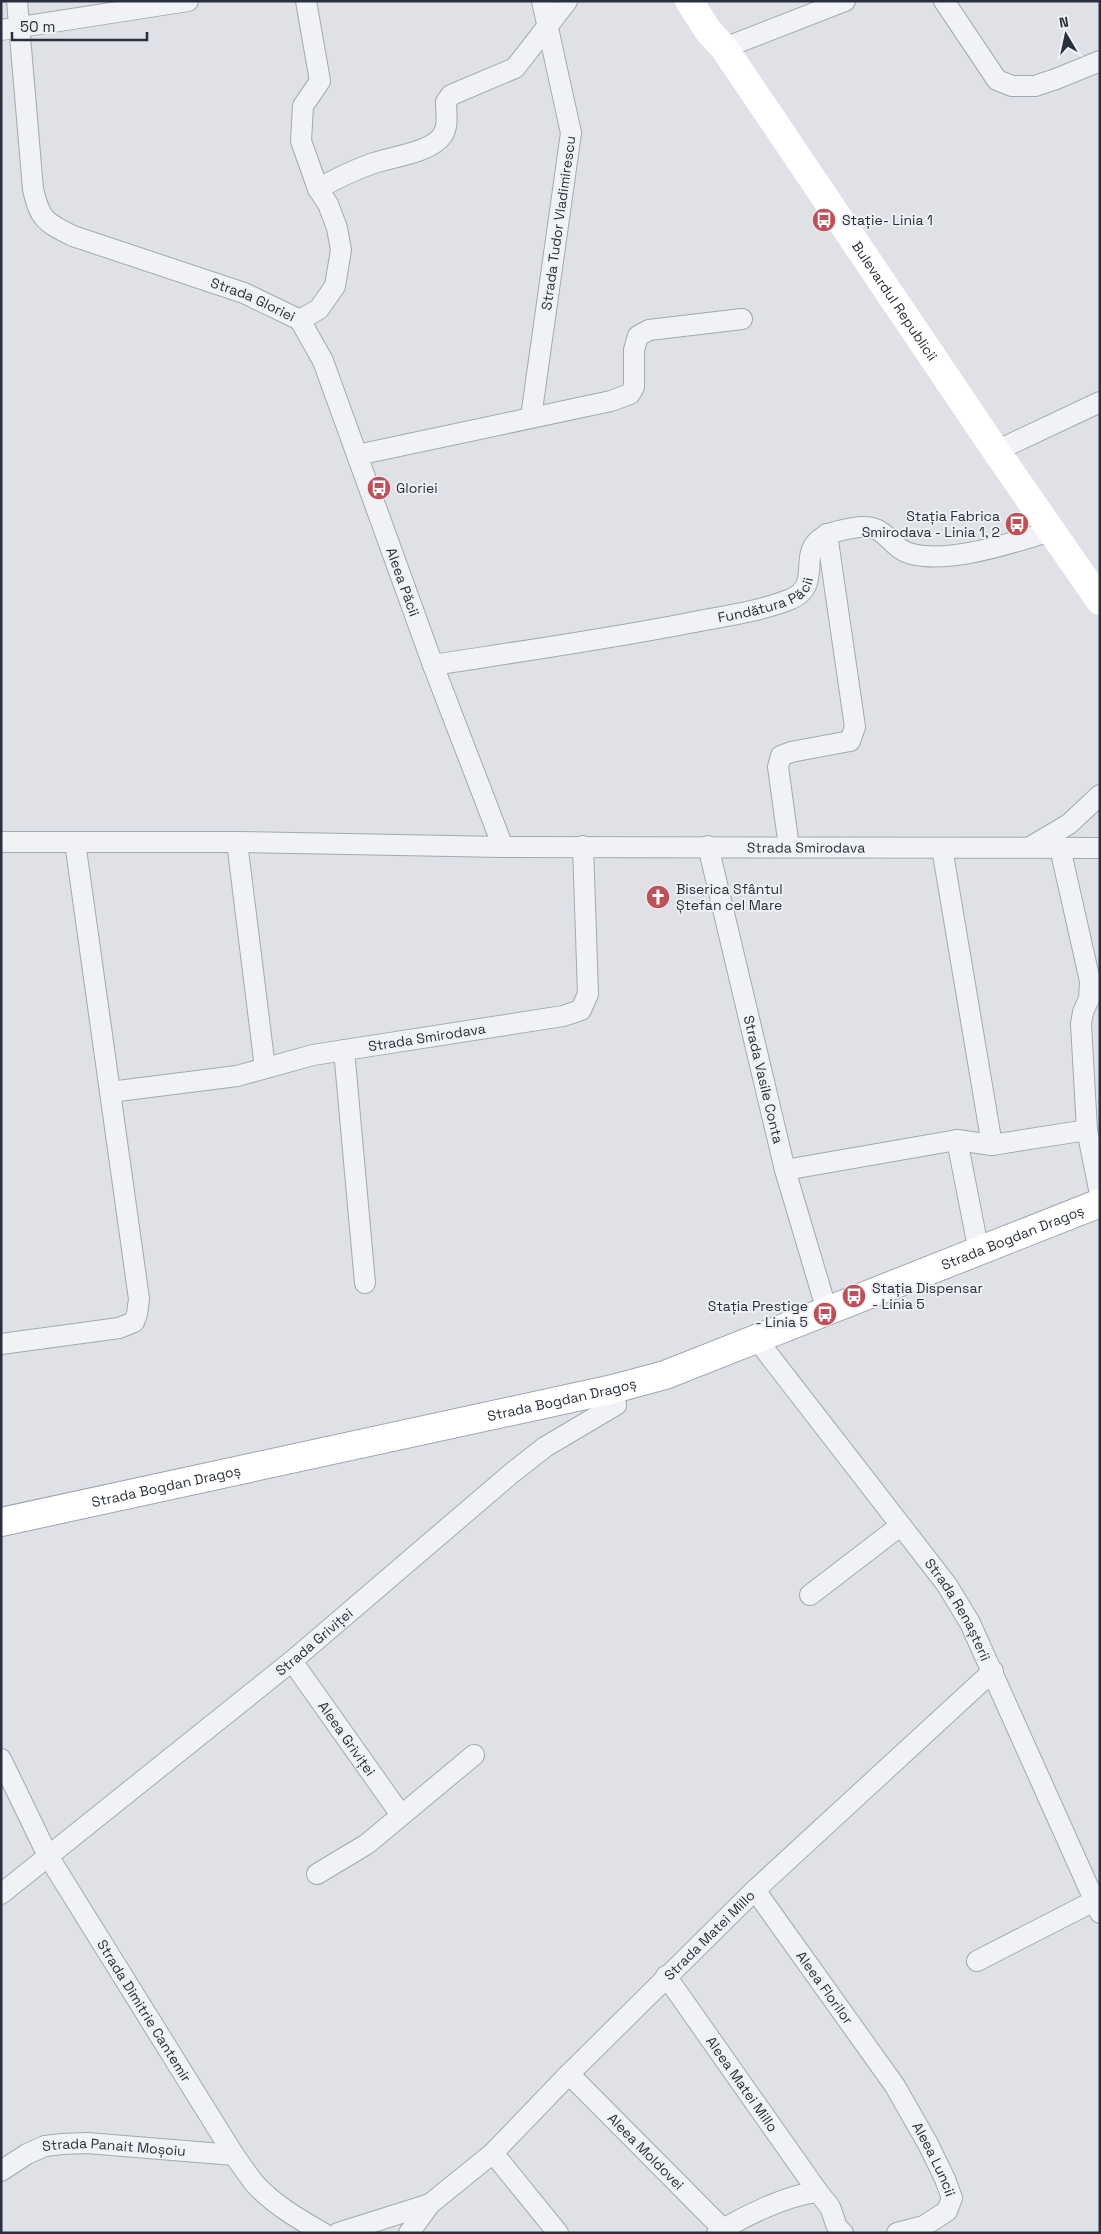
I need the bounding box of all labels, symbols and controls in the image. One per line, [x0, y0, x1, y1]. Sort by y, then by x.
scale bar [12, 10, 148, 42]
north arrow [1041, 10, 1091, 60]
text: N [1058, 13, 1070, 32]
text: 50 m [20, 17, 55, 36]
street label: Strada Tudor Vladimirescu [537, 134, 580, 311]
bus stop icon: Stație- Linia 1 [811, 207, 837, 233]
place label: Stație- Linia 1 [842, 211, 933, 229]
street label: Bulevardul Republicii [848, 238, 941, 364]
street label: Strada Gloriei [208, 274, 298, 325]
bus stop icon: Gloriei [366, 475, 392, 501]
place label: Gloriei [396, 479, 438, 497]
place label: Stația Fabrica Smirodava - Linia 1, 2 [862, 507, 1000, 541]
bus stop icon: Stația Fabrica Smirodava - Linia 1, 2 [1004, 511, 1030, 537]
street label: Aleea Păcii [382, 545, 424, 619]
street label: Fundătura Păcii [716, 576, 817, 627]
street label: Strada Smirodava [747, 838, 865, 857]
place label: Biserica Sfântul Ștefan cel Mare [676, 880, 783, 914]
church icon: Biserica Sfântul Ștefan cel Mare [645, 884, 671, 910]
street label: Strada Vasile Conta [740, 1014, 787, 1145]
street label: Strada Smirodava [367, 1019, 487, 1055]
street label: Strada Bogdan Dragoș [939, 1201, 1087, 1274]
place label: Stația Dispensar - Linia 5 [872, 1279, 983, 1313]
bus stop icon: Stația Dispensar - Linia 5 [841, 1283, 867, 1309]
place label: Stația Prestige - Linia 5 [708, 1297, 808, 1331]
bus stop icon: Stația Prestige - Linia 5 [812, 1301, 838, 1327]
street label: Strada Bogdan Dragoș [486, 1374, 638, 1425]
street label: Strada Bogdan Dragoș [90, 1461, 242, 1511]
street label: Strada Renașterii [921, 1555, 995, 1664]
street label: Strada Griviței [272, 1604, 356, 1680]
street label: Aleea Griviței [314, 1698, 379, 1779]
street label: Strada Matei Millo [660, 1886, 759, 1984]
street label: Strada Dimitrie Cantemir [93, 1936, 195, 2085]
street label: Aleea Florilor [792, 1947, 857, 2028]
street label: Aleea Matei Millo [702, 2033, 782, 2135]
street label: Aleea Moldovei [604, 2109, 688, 2194]
street label: Aleea Luncii [908, 2119, 960, 2199]
street label: Strada Panait Moșoiu [41, 2134, 187, 2160]

